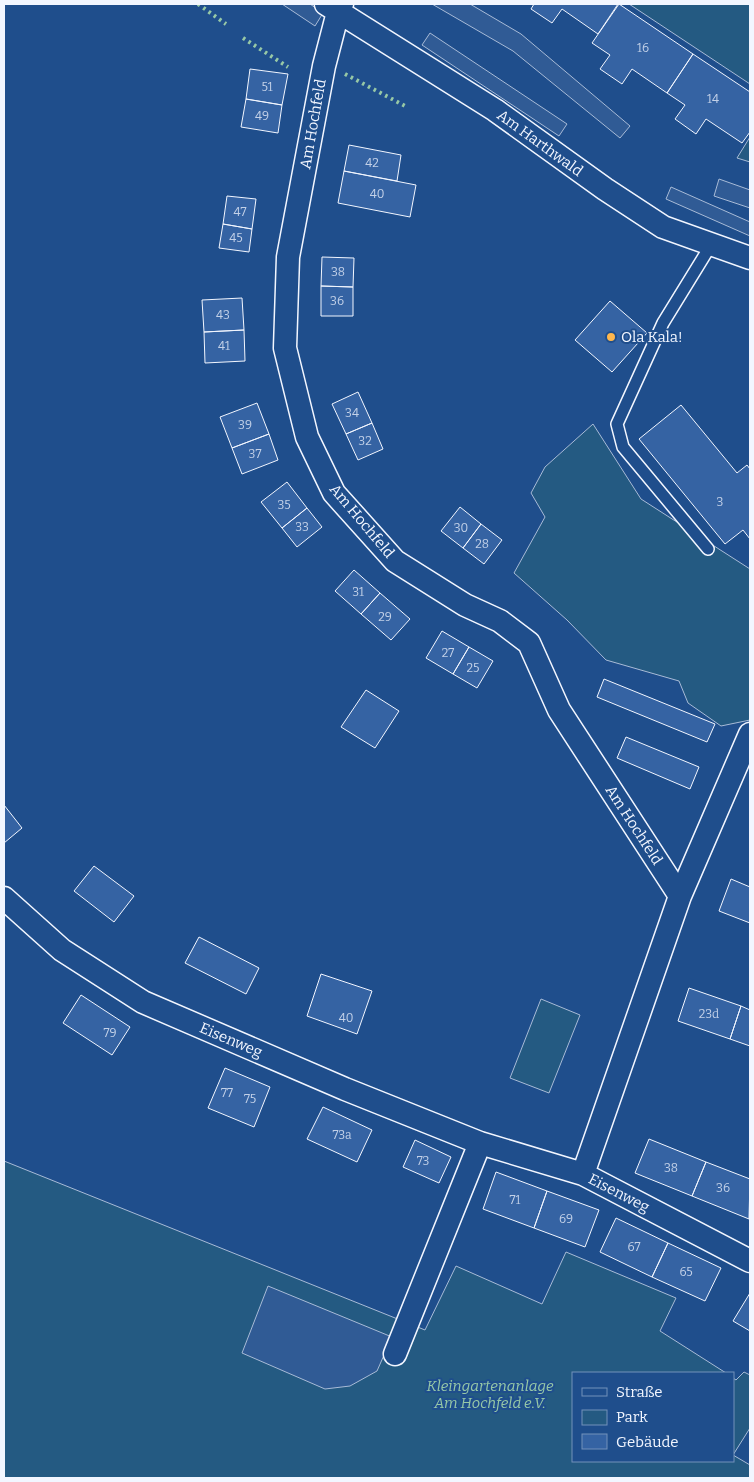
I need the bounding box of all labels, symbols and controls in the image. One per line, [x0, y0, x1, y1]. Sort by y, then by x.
house number: 16 [637, 41, 649, 55]
street label: Am Hochfeld [296, 77, 330, 170]
house number: 51 [261, 80, 273, 94]
house number: 14 [707, 92, 719, 106]
street label: Am Harthwald [494, 106, 586, 180]
house number: 49 [255, 109, 269, 123]
house number: 42 [365, 156, 379, 170]
house number: 40 [370, 187, 384, 201]
house number: 47 [234, 205, 246, 219]
house number: 45 [229, 231, 243, 245]
house number: 38 [331, 265, 345, 279]
house number: 36 [330, 294, 344, 308]
house number: 43 [216, 308, 230, 322]
place label: Ola Kala! [621, 328, 683, 346]
marker: Ola Kala! [605, 331, 617, 343]
house number: 41 [218, 339, 230, 353]
house number: 34 [345, 406, 359, 420]
house number: 39 [238, 418, 252, 432]
house number: 32 [358, 434, 372, 448]
house number: 37 [249, 447, 261, 461]
street label: Am Hochfeld [326, 480, 398, 562]
house number: 3 [717, 495, 724, 509]
house number: 35 [277, 498, 291, 512]
house number: 33 [295, 520, 309, 534]
house number: 30 [454, 521, 468, 535]
house number: 28 [475, 537, 489, 551]
house number: 31 [352, 585, 364, 599]
house number: 29 [378, 610, 392, 624]
house number: 27 [442, 646, 454, 660]
house number: 25 [467, 661, 479, 675]
street label: Am Hochfeld [602, 782, 666, 868]
house number: 23d [699, 1007, 719, 1021]
house number: 40 [339, 1011, 353, 1025]
street label: Eisenweg [197, 1019, 265, 1061]
house number: 79 [104, 1026, 116, 1040]
house number: 77 [221, 1086, 233, 1100]
house number: 75 [244, 1092, 256, 1106]
house number: 73a [333, 1128, 352, 1142]
house number: 73 [417, 1154, 429, 1168]
house number: 38 [664, 1161, 678, 1175]
street label: Eisenweg [585, 1170, 653, 1216]
house number: 36 [716, 1181, 730, 1195]
house number: 71 [510, 1193, 521, 1207]
house number: 69 [559, 1212, 573, 1226]
house number: 67 [628, 1240, 640, 1254]
house number: 65 [679, 1265, 693, 1279]
legend [572, 1372, 734, 1462]
park label: Kleingartenanlage Am Hochfeld e.V. [426, 1377, 554, 1412]
text: Straße [616, 1383, 662, 1401]
text: Park [616, 1408, 648, 1426]
text: Gebäude [616, 1433, 679, 1451]

